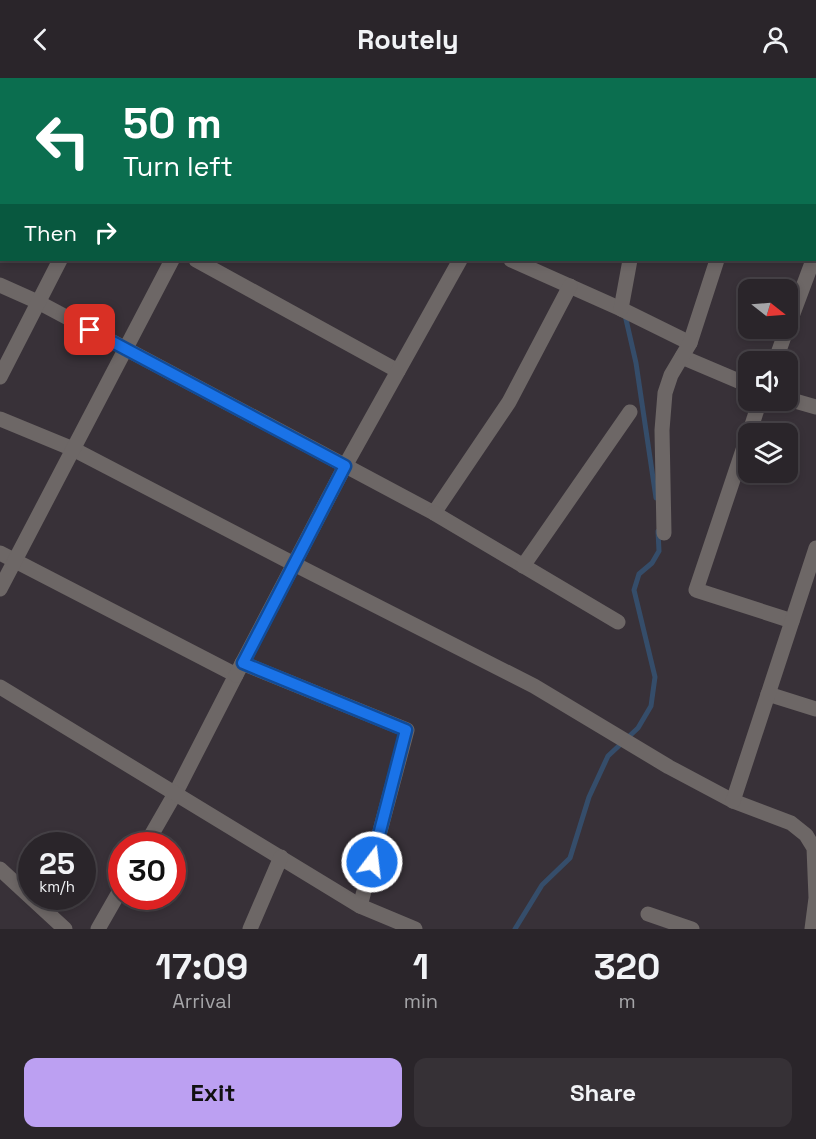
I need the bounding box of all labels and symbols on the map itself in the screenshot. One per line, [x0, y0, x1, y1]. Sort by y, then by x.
north arrow [738, 279, 798, 339]
pin [64, 304, 115, 355]
position arrow [340, 830, 404, 894]
speed limit sign: 30 [108, 832, 186, 910]

